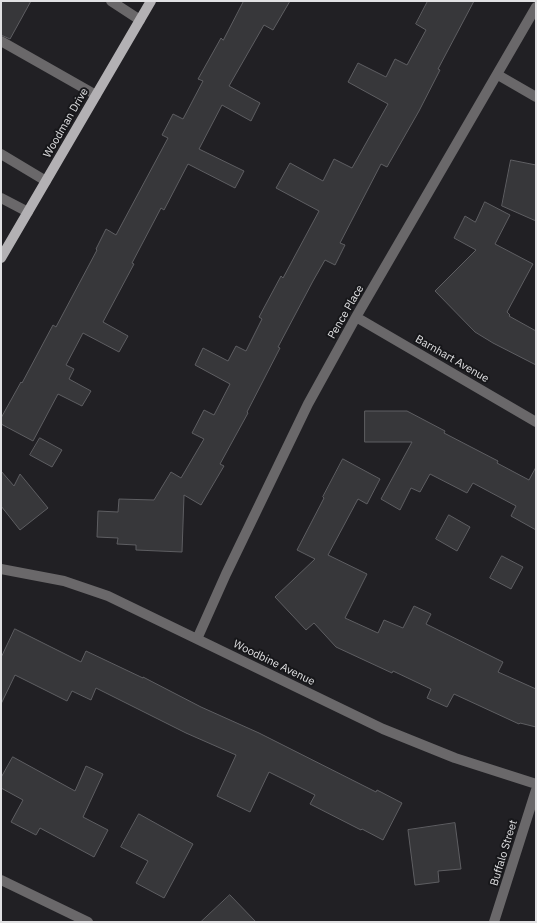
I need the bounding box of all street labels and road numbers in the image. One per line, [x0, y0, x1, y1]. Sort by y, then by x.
street label: Woodman Drive [41, 86, 91, 160]
street label: Pence Place [325, 283, 367, 341]
street label: Barnhart Avenue [413, 333, 491, 385]
street label: Woodbine Avenue [231, 638, 317, 688]
street label: Buffalo Street [488, 818, 520, 888]

